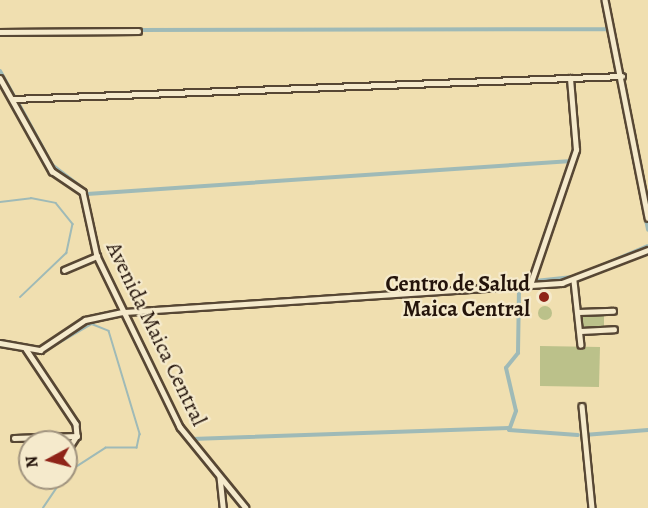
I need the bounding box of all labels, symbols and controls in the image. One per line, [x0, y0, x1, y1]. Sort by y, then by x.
street label: Avenida Maica Central [100, 238, 212, 430]
place label: Centro de Salud Maica Central [385, 271, 530, 322]
marker: Centro de Salud Maica Central [535, 288, 553, 306]
north arrow [18, 430, 78, 490]
text: N [20, 455, 44, 469]

